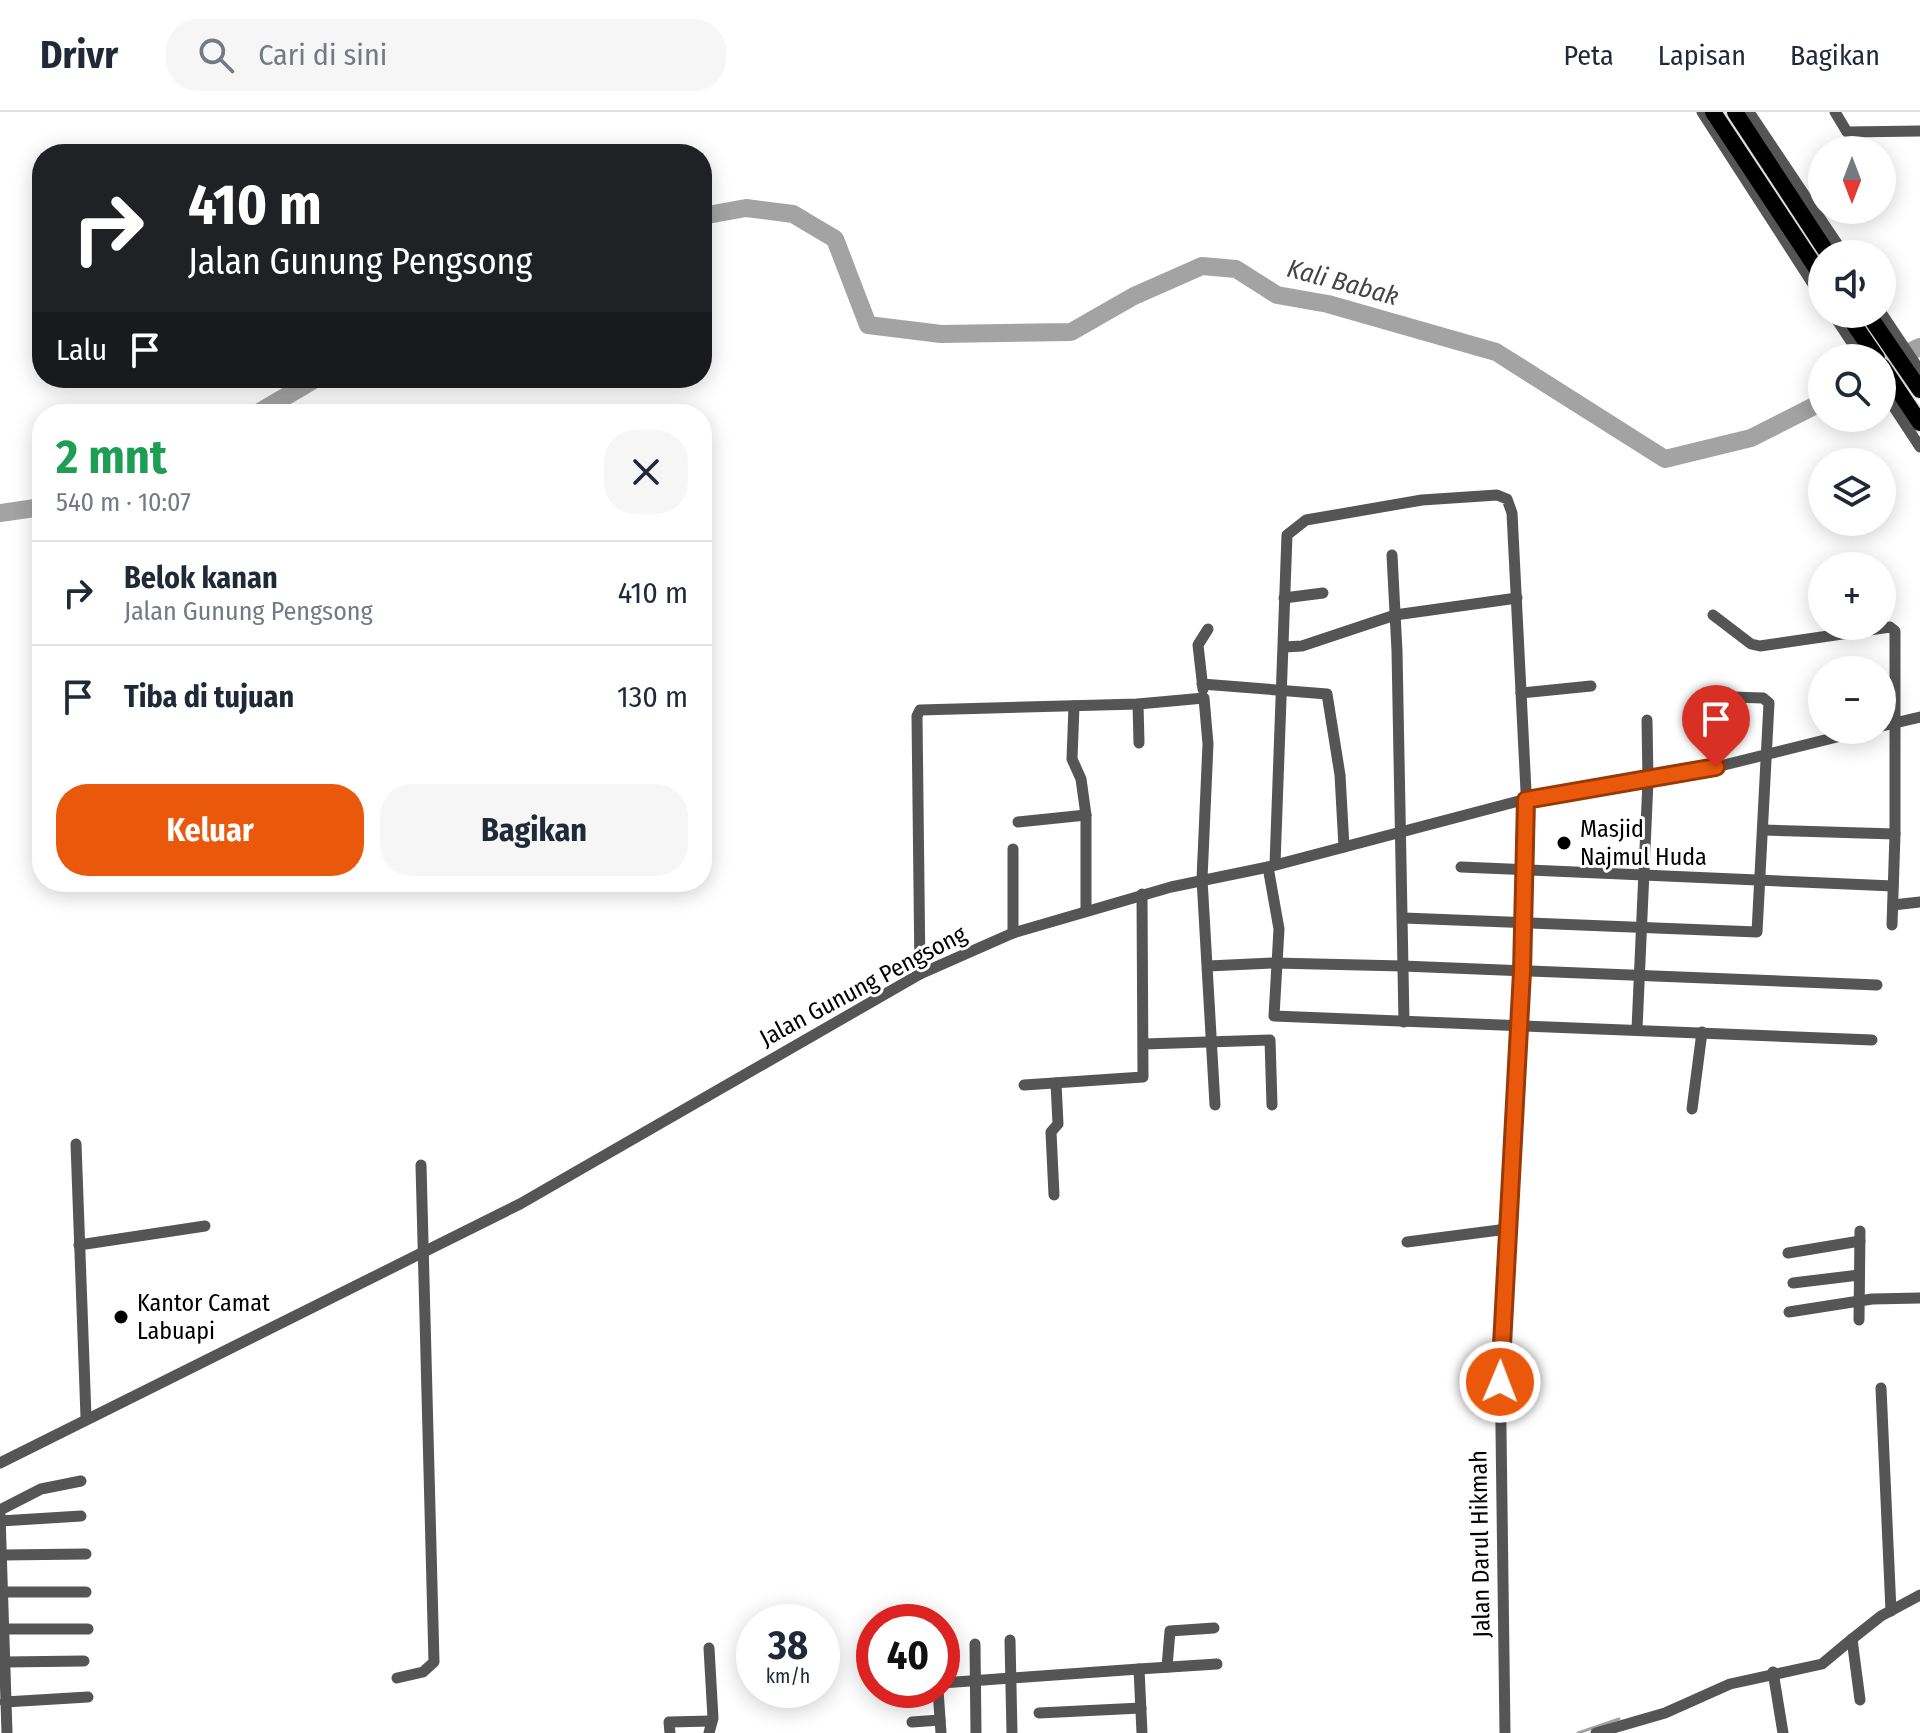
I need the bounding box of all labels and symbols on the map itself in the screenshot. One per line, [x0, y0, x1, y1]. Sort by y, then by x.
north arrow [1808, 136, 1896, 224]
water label: Kali Babak [1284, 253, 1402, 312]
pin [1682, 685, 1750, 767]
place label: Masjid Najmul Huda [1580, 815, 1707, 871]
marker: Masjid Najmul Huda [1555, 834, 1573, 852]
street label: Jalan Gunung Pengsong [755, 919, 972, 1052]
place label: Kantor Camat Labuapi [137, 1289, 270, 1345]
marker: Kantor Camat Labuapi [112, 1308, 130, 1326]
position arrow [1458, 1340, 1542, 1424]
street label: Jalan Darul Hikmah [1464, 1450, 1496, 1638]
speed limit sign: 40 [856, 1604, 960, 1708]

